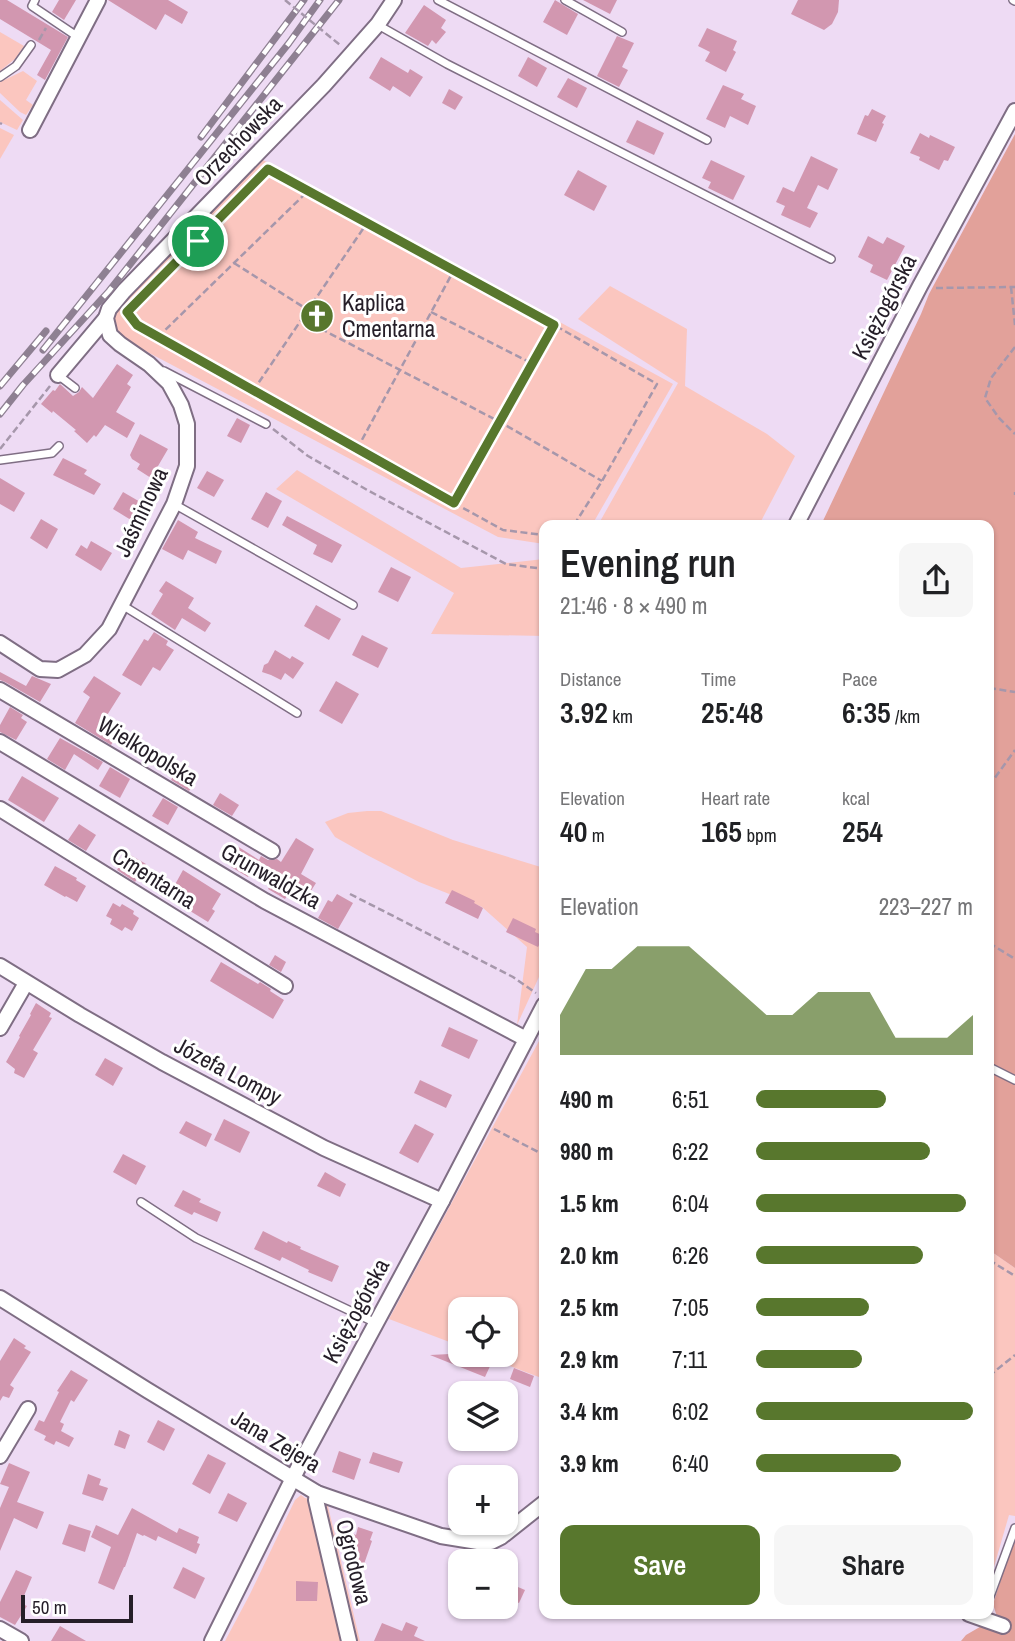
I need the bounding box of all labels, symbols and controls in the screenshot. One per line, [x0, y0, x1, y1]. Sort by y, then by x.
street label: Orzechowska [187, 88, 289, 193]
pin [168, 211, 228, 271]
icon: arrive [179, 222, 217, 260]
street label: Księżogórska [844, 248, 924, 365]
place label: Kaplica Cmentarna [342, 287, 436, 344]
church icon: Kaplica Cmentarna [298, 297, 336, 335]
street label: Jaśminowa [106, 462, 175, 562]
text: Evening run [560, 538, 736, 589]
button: share [899, 543, 973, 617]
text: 21:46 · 8 × 490 m [560, 590, 707, 621]
text: Distance [560, 666, 621, 692]
text: Time [701, 666, 736, 692]
text: Pace [842, 666, 878, 692]
text: 3.92 [560, 692, 608, 732]
text: 25:48 [701, 692, 763, 732]
text: 6:35 [842, 692, 891, 732]
text: km [608, 703, 633, 729]
text: /km [891, 703, 920, 729]
street label: Wielkopolska [92, 708, 205, 793]
text: Elevation [560, 785, 625, 811]
text: Heart rate [701, 785, 770, 811]
text: kcal [842, 785, 870, 811]
text: 40 [560, 811, 587, 851]
text: 165 [701, 811, 742, 851]
text: 254 [842, 811, 883, 851]
text: m [587, 822, 605, 848]
text: bpm [742, 822, 777, 848]
street label: Grunwaldzka [216, 835, 327, 916]
street label: Cmentarna [106, 840, 202, 916]
text: Elevation [560, 891, 639, 922]
text: 223–227 m [879, 891, 973, 922]
street label: Józefa Lompy [169, 1029, 288, 1112]
text: 490 m [560, 1084, 613, 1115]
text: 6:51 [672, 1084, 709, 1115]
text: 980 m [560, 1136, 613, 1167]
text: 6:22 [672, 1136, 709, 1167]
text: 1.5 km [560, 1188, 619, 1219]
text: 6:04 [672, 1188, 709, 1219]
text: 2.0 km [560, 1240, 619, 1271]
text: 6:26 [672, 1240, 709, 1271]
street label: Księżogórska [315, 1253, 396, 1368]
text: 2.5 km [560, 1292, 619, 1323]
text: 7:05 [672, 1292, 709, 1323]
map controls [448, 1297, 518, 1619]
button: locate [448, 1297, 518, 1367]
text: 2.9 km [560, 1344, 619, 1375]
text: 7:11 [672, 1344, 707, 1375]
button: layers [448, 1381, 518, 1451]
text: 3.4 km [560, 1396, 619, 1427]
text: 6:02 [672, 1396, 709, 1427]
street label: Jana Zejera [226, 1402, 327, 1480]
text: 3.9 km [560, 1448, 619, 1479]
text: 6:40 [672, 1448, 709, 1479]
button: + [448, 1465, 518, 1535]
street label: Ogrodowa [329, 1516, 380, 1608]
button: Save [560, 1525, 760, 1605]
button: Share [774, 1525, 973, 1605]
button: − [448, 1549, 518, 1619]
scale bar [21, 1592, 133, 1624]
text: 50 m [32, 1594, 67, 1620]

